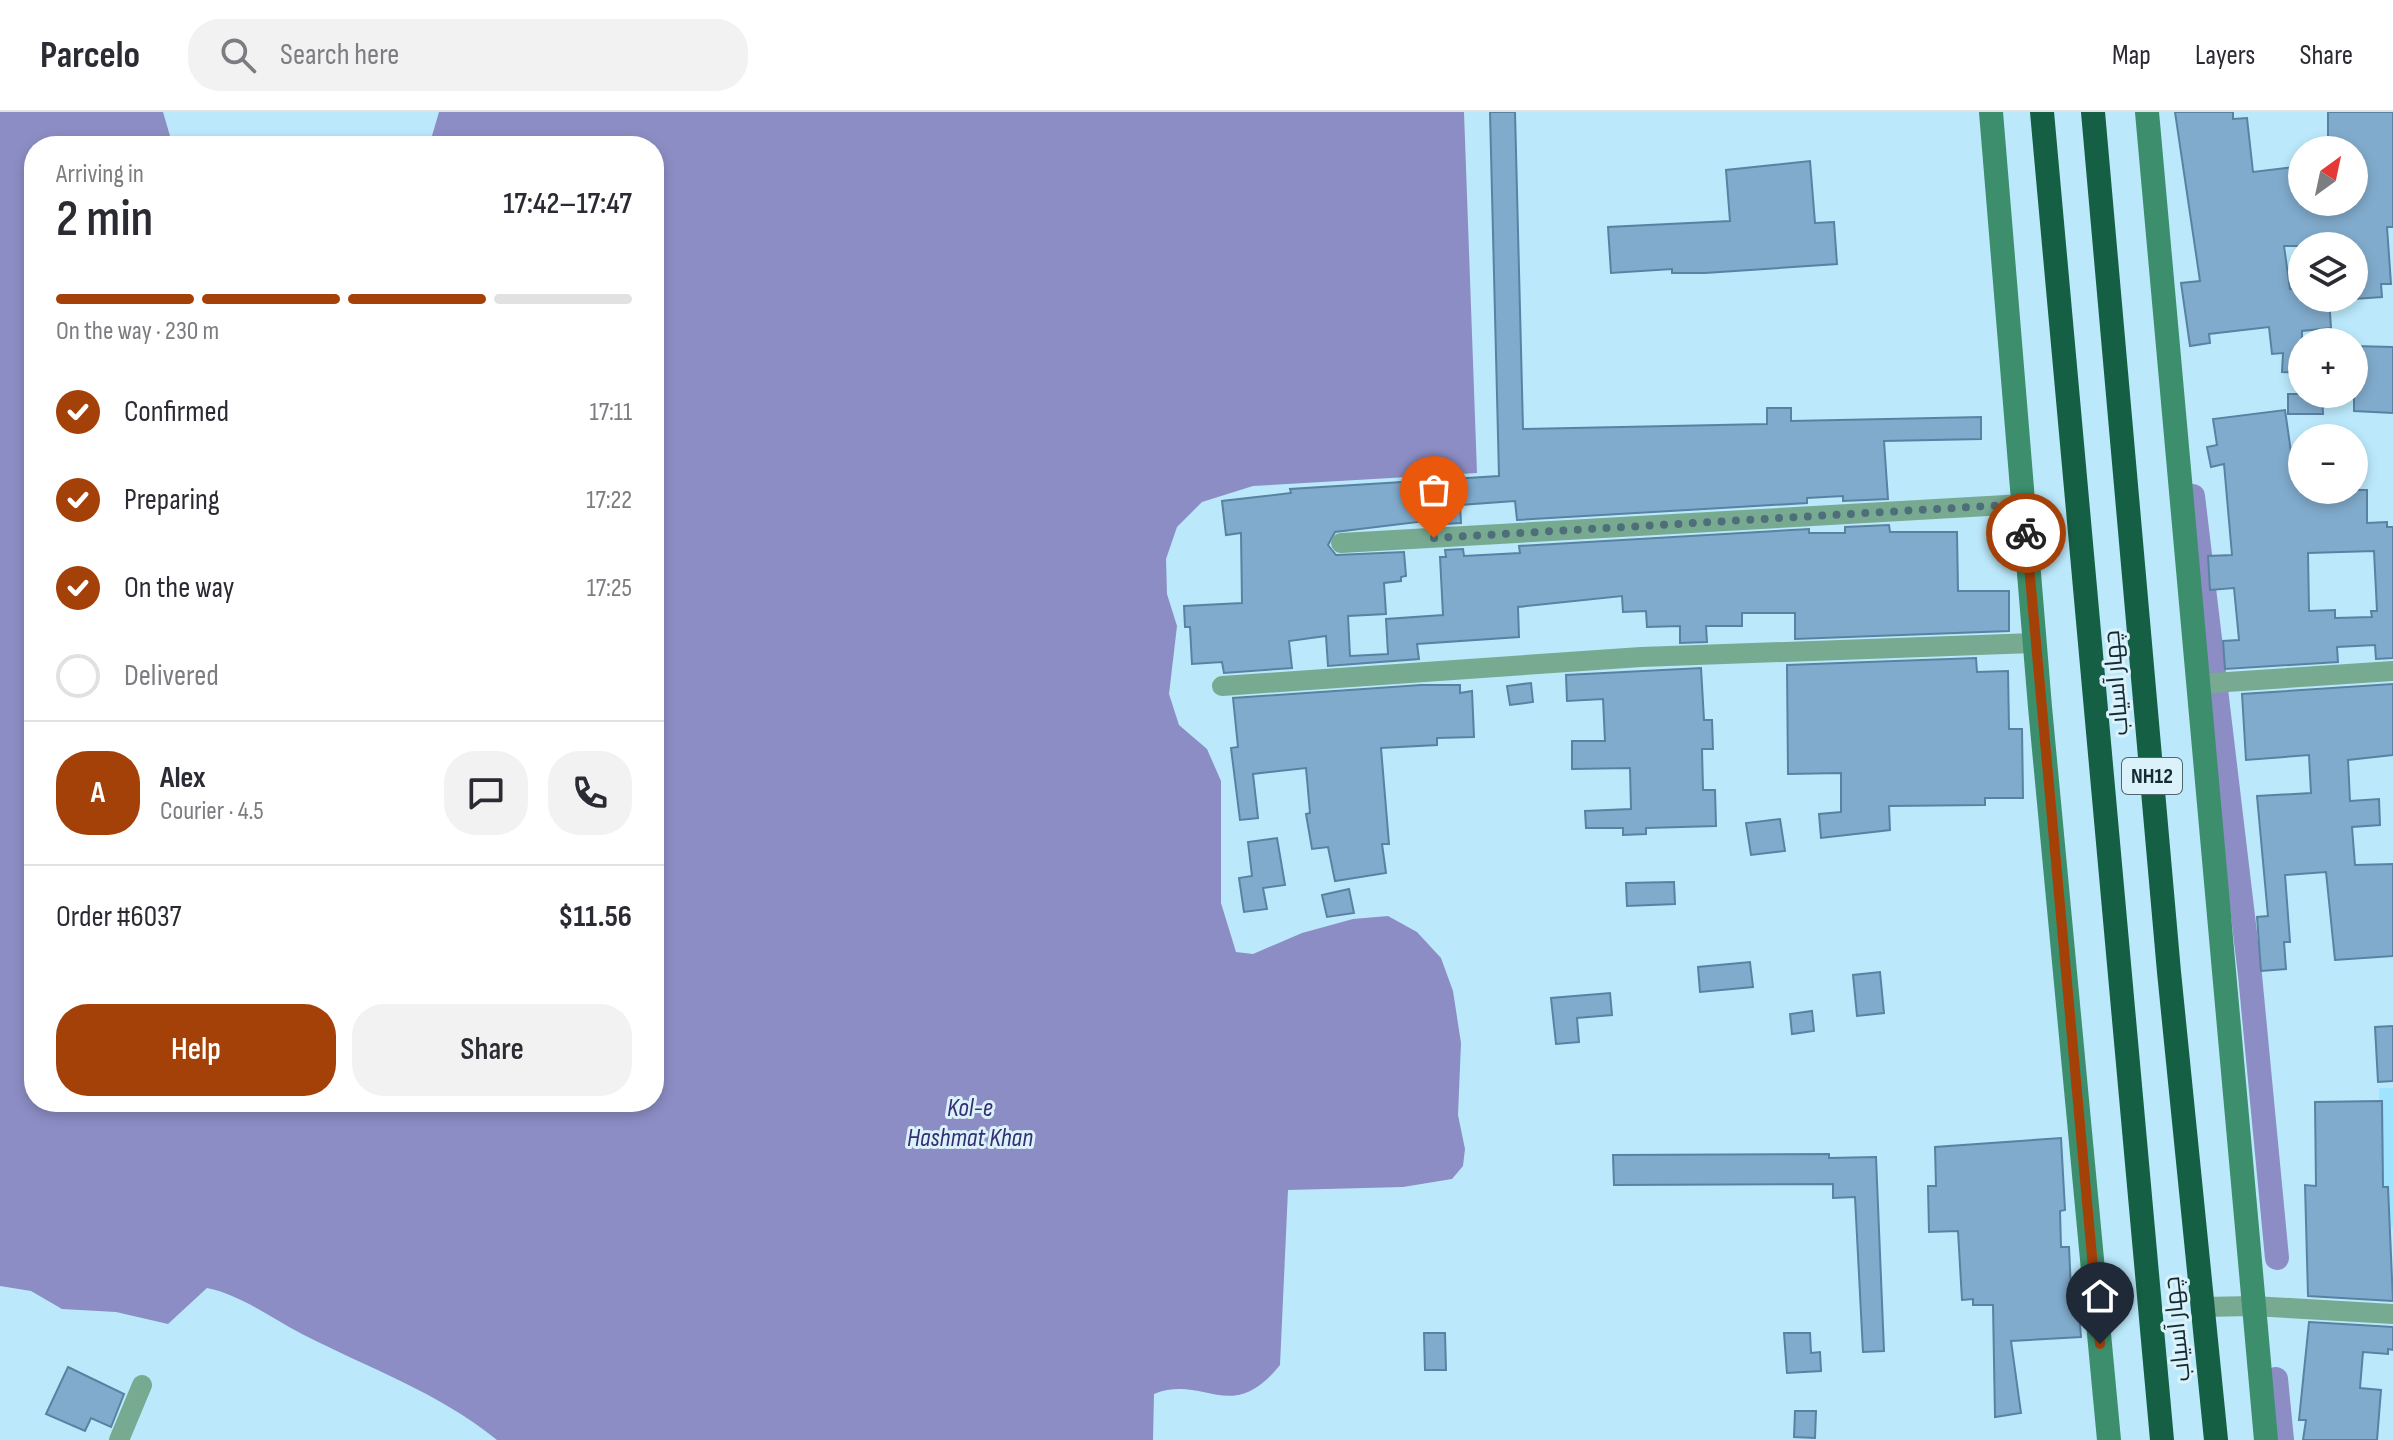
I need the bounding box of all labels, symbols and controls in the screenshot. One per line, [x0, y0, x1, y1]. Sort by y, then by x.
search box [188, 19, 748, 91]
text: Parcelo [40, 33, 140, 78]
icon: search [216, 33, 260, 77]
text: Search here [280, 37, 399, 73]
text: Map [2112, 39, 2151, 72]
text: Layers [2195, 39, 2255, 72]
text: Share [2299, 39, 2353, 72]
north arrow [2288, 136, 2368, 216]
map controls [2288, 136, 2368, 504]
text: Arriving in [56, 159, 144, 190]
text: 17:42–17:47 [503, 186, 632, 222]
text: 2 min [56, 188, 153, 251]
button: layers [2288, 232, 2368, 312]
text: On the way · 230 m [56, 316, 219, 347]
button: + [2288, 328, 2368, 408]
icon: check [56, 390, 100, 434]
text: Confirmed [124, 394, 229, 430]
text: 17:11 [590, 397, 632, 428]
button: − [2288, 424, 2368, 504]
pin [1400, 456, 1468, 538]
icon: bag [1412, 468, 1456, 512]
icon: check [56, 478, 100, 522]
text: Preparing [124, 482, 220, 518]
text: 17:22 [586, 485, 632, 516]
courier [1986, 493, 2066, 573]
icon: bike [2004, 511, 2048, 555]
icon: check [56, 566, 100, 610]
text: On the way [124, 570, 234, 606]
text: 17:25 [587, 573, 632, 604]
street label: چهار آسیاب [2097, 629, 2136, 737]
text: Delivered [124, 658, 219, 694]
button: chat [444, 751, 528, 835]
button: phone [548, 751, 632, 835]
road number: NH12 [2122, 758, 2182, 794]
text: Alex [160, 760, 206, 796]
text: A [91, 775, 105, 811]
text: Courier · 4.5 [160, 796, 264, 827]
text: Order #6037 [56, 899, 182, 935]
text: $11.56 [558, 899, 632, 935]
button: Help [56, 1004, 336, 1096]
button: Share [352, 1004, 632, 1096]
water label: Kol-e Hashmat Khan [907, 1093, 1033, 1154]
pin [2066, 1262, 2134, 1344]
icon: home [2078, 1274, 2122, 1318]
street label: چهار آسیاب [2157, 1275, 2198, 1383]

